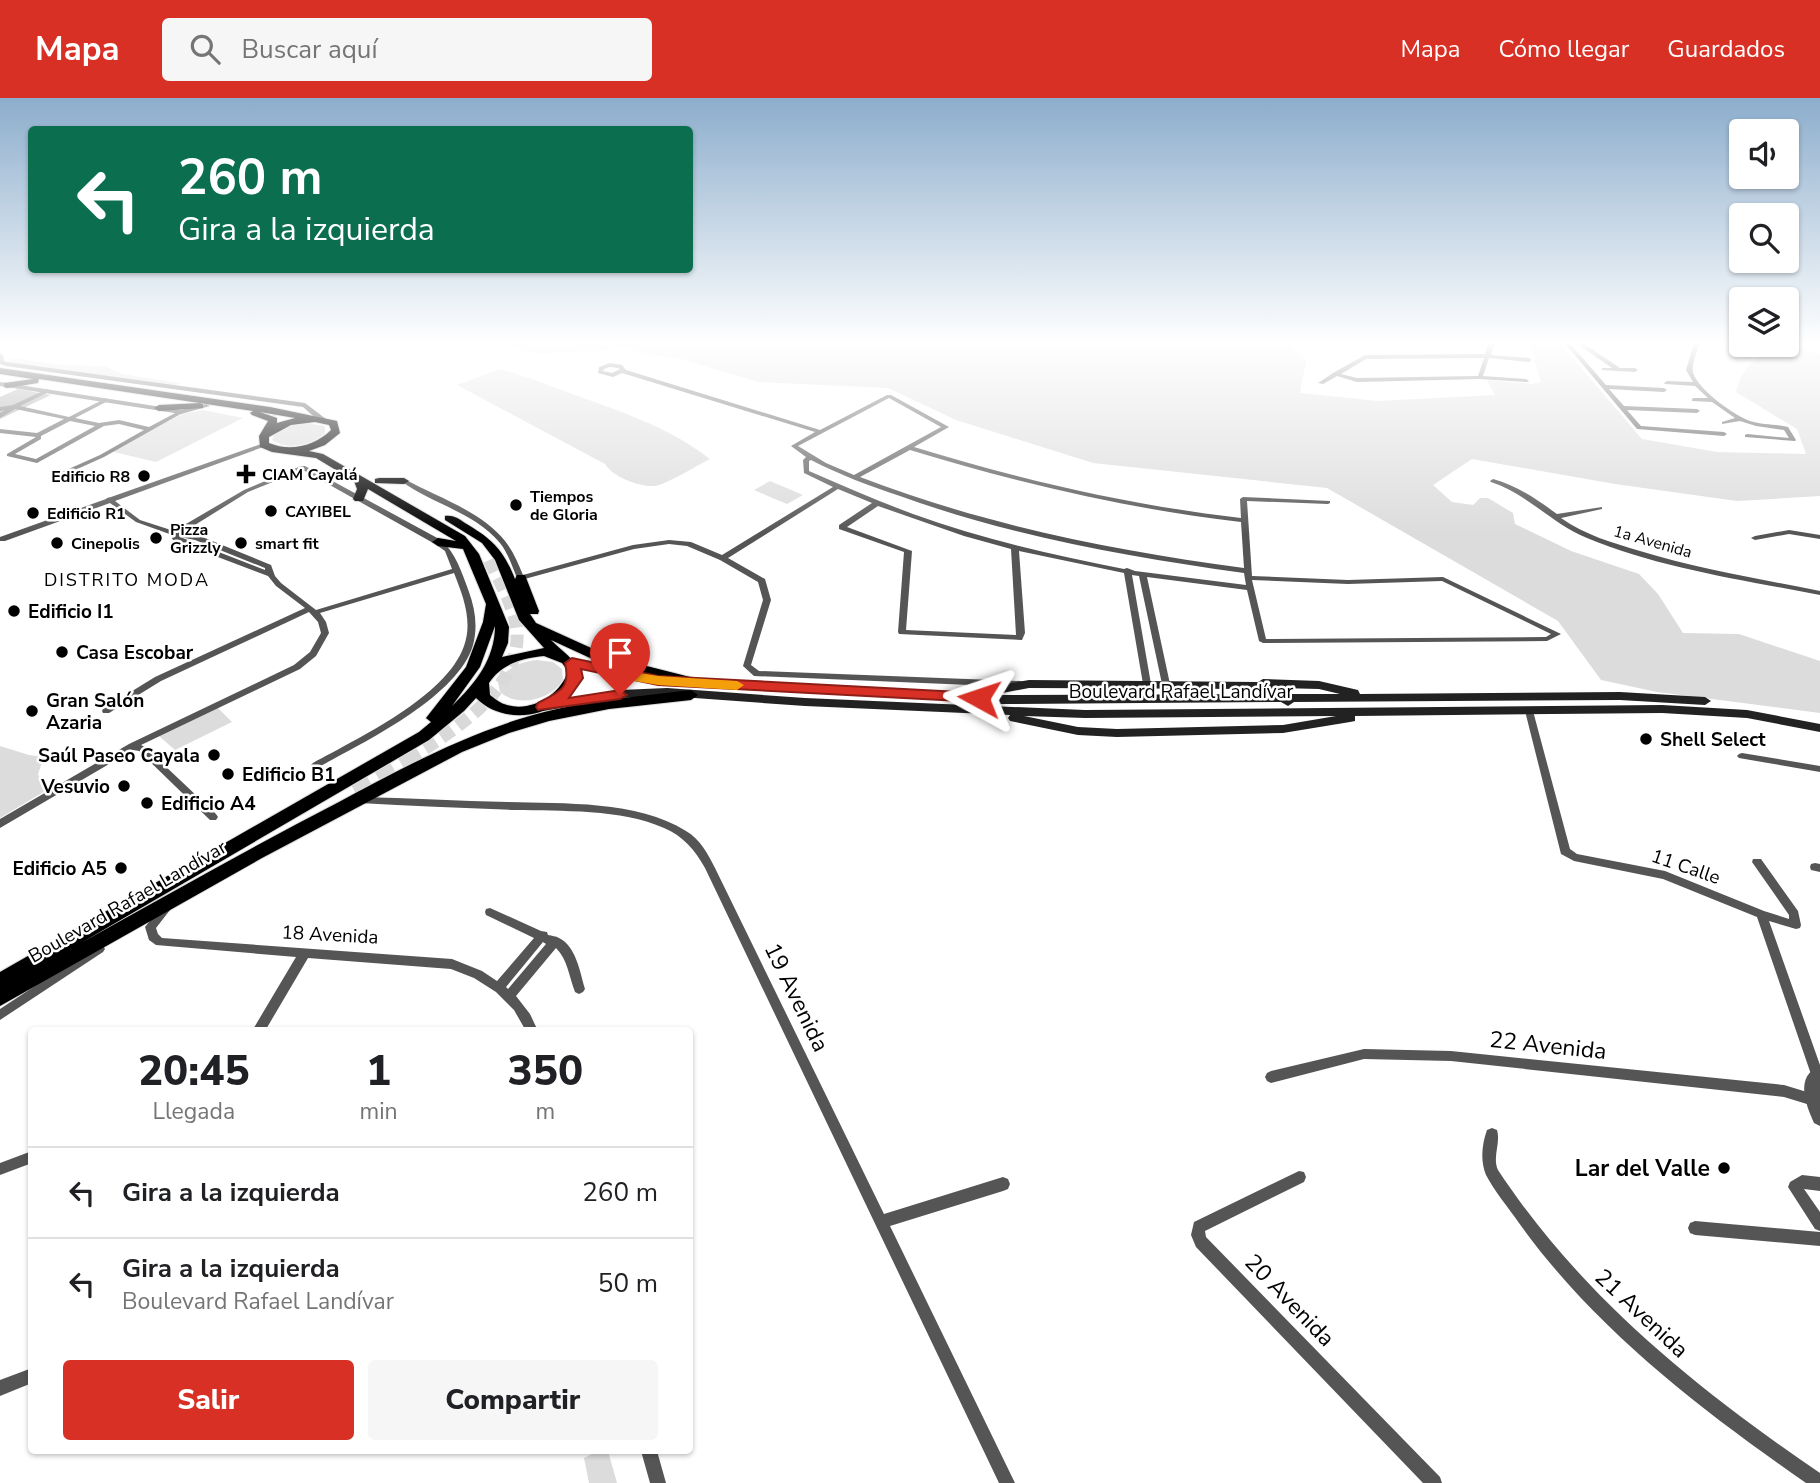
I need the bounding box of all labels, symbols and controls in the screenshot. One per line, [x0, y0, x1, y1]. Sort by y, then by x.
search box [162, 18, 652, 81]
text: Mapa [35, 27, 120, 72]
icon: search [186, 30, 224, 68]
text: Buscar aquí [242, 32, 377, 67]
text: Mapa [1400, 33, 1460, 65]
text: Cómo llegar [1498, 33, 1629, 65]
text: Guardados [1667, 33, 1785, 65]
map controls [1729, 119, 1799, 357]
button: sound [1729, 119, 1799, 189]
text: 260 m [178, 144, 322, 211]
icon: left [63, 154, 154, 245]
button: search [1729, 203, 1799, 273]
text: Gira a la izquierda [178, 208, 435, 251]
button: layers [1729, 287, 1799, 357]
marker: CIAM Cayalá [236, 464, 256, 484]
place label: CIAM Cayalá [262, 464, 358, 486]
place label: Edificio R8 [51, 466, 130, 488]
marker: Edificio R8 [136, 468, 152, 484]
place label: Tiempos de Gloria [530, 486, 598, 526]
marker: Tiempos de Gloria [508, 497, 524, 513]
place label: CAYIBEL [285, 501, 351, 523]
place label: Edificio R1 [47, 503, 126, 525]
marker: CAYIBEL [263, 503, 279, 519]
marker: Edificio R1 [25, 505, 41, 521]
place label: Pizza Grizzly [170, 519, 221, 559]
street label: 1a Avenida [1611, 520, 1695, 564]
marker: Pizza Grizzly [148, 530, 164, 546]
place label: Cinepolis [71, 533, 140, 555]
place label: smart fit [255, 533, 320, 555]
marker: Cinepolis [49, 535, 65, 551]
marker: smart fit [233, 535, 249, 551]
district label: DISTRITO MODA [44, 568, 210, 592]
place label: Edificio I1 [28, 599, 114, 625]
marker: Edificio I1 [6, 603, 22, 619]
pin [590, 623, 650, 695]
icon: arrive [601, 634, 639, 672]
place label: Casa Escobar [76, 640, 194, 666]
marker: Casa Escobar [54, 644, 70, 660]
position arrow [942, 661, 1016, 735]
street label: Boulevard Rafael Landívar [1069, 679, 1294, 705]
place label: Gran Salón Azaria [46, 688, 144, 736]
marker: Gran Salón Azaria [24, 703, 40, 719]
place label: Shell Select [1660, 727, 1766, 753]
marker: Shell Select [1638, 731, 1654, 747]
place label: Saúl Paseo Cayala [38, 743, 200, 769]
marker: Saúl Paseo Cayala [206, 747, 222, 763]
place label: Edificio B1 [242, 762, 336, 788]
marker: Edificio B1 [220, 766, 236, 782]
place label: Vesuvio [40, 774, 110, 800]
marker: Vesuvio [116, 778, 132, 794]
place label: Edificio A4 [161, 791, 256, 817]
marker: Edificio A4 [139, 795, 155, 811]
street label: Boulevard Rafael Landívar [24, 834, 231, 969]
street label: 11 Calle [1648, 843, 1724, 891]
place label: Edificio A5 [12, 856, 107, 882]
marker: Edificio A5 [113, 860, 129, 876]
street label: 18 Avenida [281, 919, 379, 951]
street label: 19 Avenida [757, 938, 836, 1057]
street label: 22 Avenida [1488, 1024, 1608, 1067]
text: 20:45 [138, 1043, 250, 1100]
text: 1 [366, 1043, 391, 1100]
text: 350 [508, 1043, 583, 1100]
text: Llegada [152, 1096, 235, 1127]
text: min [360, 1096, 398, 1127]
text: m [535, 1096, 555, 1127]
place label: Lar del Valle [1575, 1153, 1710, 1184]
marker: Lar del Valle [1716, 1160, 1732, 1176]
icon: left [63, 1174, 101, 1212]
text: Gira a la izquierda [122, 1175, 340, 1210]
text: 260 m [582, 1175, 658, 1210]
street label: 20 Avenida [1238, 1247, 1342, 1353]
text: Gira a la izquierda [122, 1251, 340, 1286]
street label: 21 Avenida [1588, 1262, 1695, 1365]
icon: left [63, 1265, 101, 1303]
text: 50 m [598, 1266, 658, 1301]
text: Boulevard Rafael Landívar [122, 1286, 394, 1317]
button: Salir [63, 1360, 354, 1440]
button: Compartir [368, 1360, 658, 1440]

